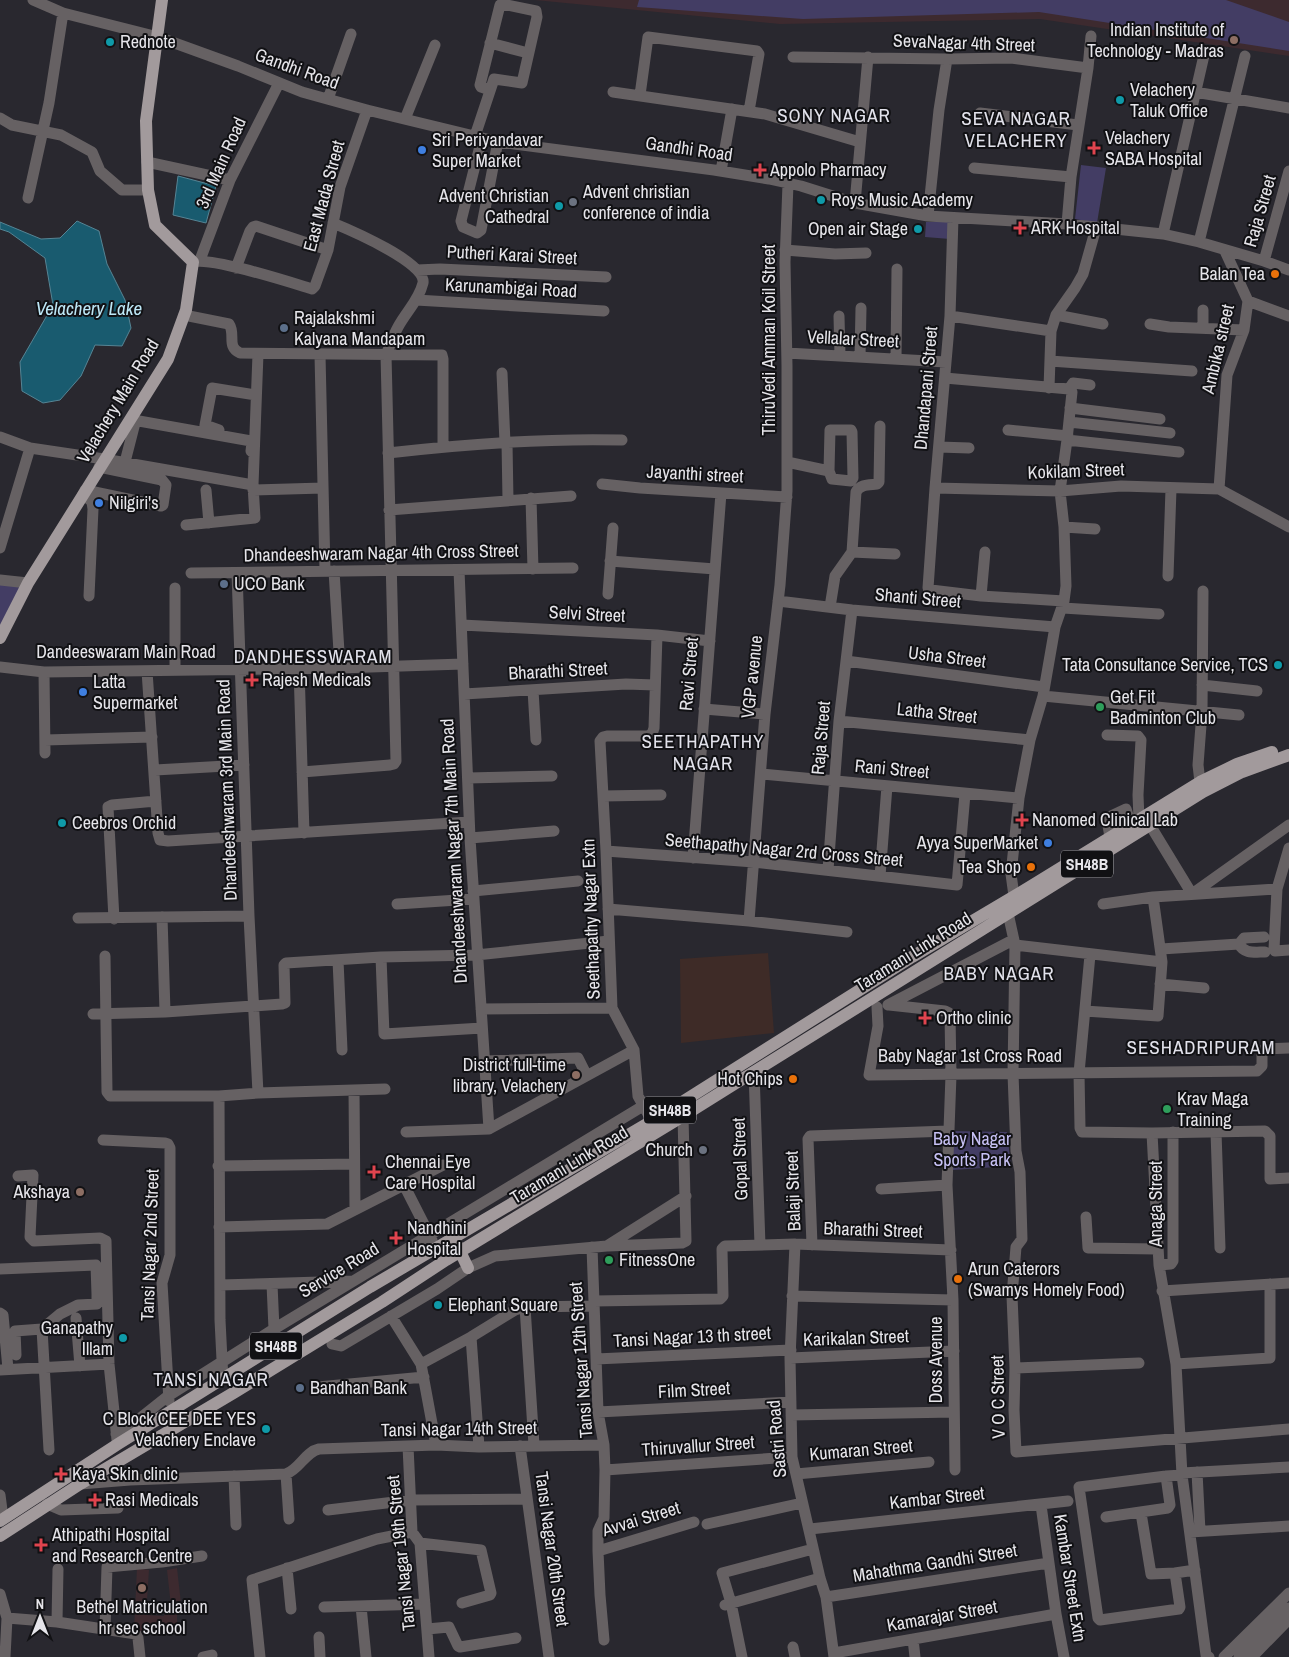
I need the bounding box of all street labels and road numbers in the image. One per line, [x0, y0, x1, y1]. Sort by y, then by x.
street label: SevaNagar 4th Street [893, 28, 1035, 57]
street label: Gandhi Road [252, 42, 343, 95]
street label: 3rd Main Road [189, 113, 252, 212]
street label: Gandhi Road [644, 130, 734, 167]
street label: East Mada Street [297, 138, 350, 254]
street label: Raja Street [1237, 172, 1282, 250]
street label: Putheri Karai Street [446, 239, 578, 270]
street label: ThiruVedi Amman Koil Street [756, 244, 781, 436]
street label: Karunambigai Road [444, 272, 578, 303]
street label: Ambika street [1195, 302, 1240, 397]
street label: Vellalar Street [806, 324, 900, 353]
street label: Dhandapani Street [908, 325, 943, 451]
street label: Velachery Main Road [71, 334, 165, 468]
street label: Kokilam Street [1027, 456, 1125, 485]
street label: Jayanthi street [646, 458, 744, 489]
street label: Dhandeeshwaram Nagar 4th Cross Street [243, 538, 519, 567]
street label: Shanti Street [874, 581, 962, 614]
street label: Selvi Street [548, 599, 626, 628]
street label: VGP avenue [735, 634, 768, 720]
street label: Ravi Street [673, 636, 704, 712]
street label: Dandeeswaram Main Road [36, 639, 216, 664]
street label: Usha Street [907, 639, 987, 674]
street label: Bharathi Street [508, 655, 608, 686]
street label: Dhandeeshwaram 3rd Main Road [210, 679, 243, 901]
street label: Latha Street [896, 696, 978, 729]
street label: Raja Street [805, 700, 836, 776]
street label: Dhandeeshwaram Nagar 7th Main Road [434, 718, 473, 984]
street label: Rani Street [854, 753, 930, 784]
street label: Seethapathy Nagar 2rd Cross Street [664, 827, 904, 872]
street label: Seethapathy Nagar Extn [575, 838, 606, 1000]
road number: SH48B [1061, 851, 1113, 878]
street label: Taramani Link Road [850, 906, 976, 997]
street label: Baby Nagar 1st Cross Road [878, 1043, 1062, 1068]
road number: SH48B [644, 1096, 696, 1124]
street label: Gopal Street [726, 1117, 753, 1201]
street label: Taramani Link Road [505, 1120, 632, 1210]
street label: Balaji Street [779, 1150, 806, 1232]
street label: Anaga Street [1143, 1161, 1168, 1248]
street label: Tansi Nagar 2nd Street [134, 1169, 165, 1321]
street label: Bharathi Street [823, 1215, 923, 1244]
street label: Service Road [294, 1236, 384, 1303]
street label: Tansi Nagar 12th Street [563, 1281, 598, 1439]
street label: Doss Avenue [923, 1317, 948, 1403]
street label: Tansi Nagar 13 th street [613, 1320, 771, 1353]
street label: Karikalan Street [803, 1323, 909, 1352]
road number: SH48B [250, 1332, 302, 1360]
street label: V O C Street [984, 1355, 1011, 1439]
street label: Film Street [657, 1375, 731, 1404]
street label: Sastri Road [761, 1399, 792, 1479]
street label: Tansi Nagar 14th Street [381, 1415, 537, 1442]
street label: Thiruvallur Street [641, 1429, 755, 1462]
street label: Kumaran Street [808, 1433, 914, 1466]
street label: Tansi Nagar 20th Street [529, 1470, 576, 1628]
street label: Tansi Nagar 19th Street [380, 1474, 421, 1632]
street label: Kambar Street [888, 1480, 986, 1515]
street label: Avvai Street [598, 1495, 683, 1542]
street label: Kambar Street Extn [1048, 1512, 1093, 1643]
street label: Mahathma Gandhi Street [851, 1537, 1019, 1588]
street label: Kamarajar Street [885, 1594, 999, 1638]

